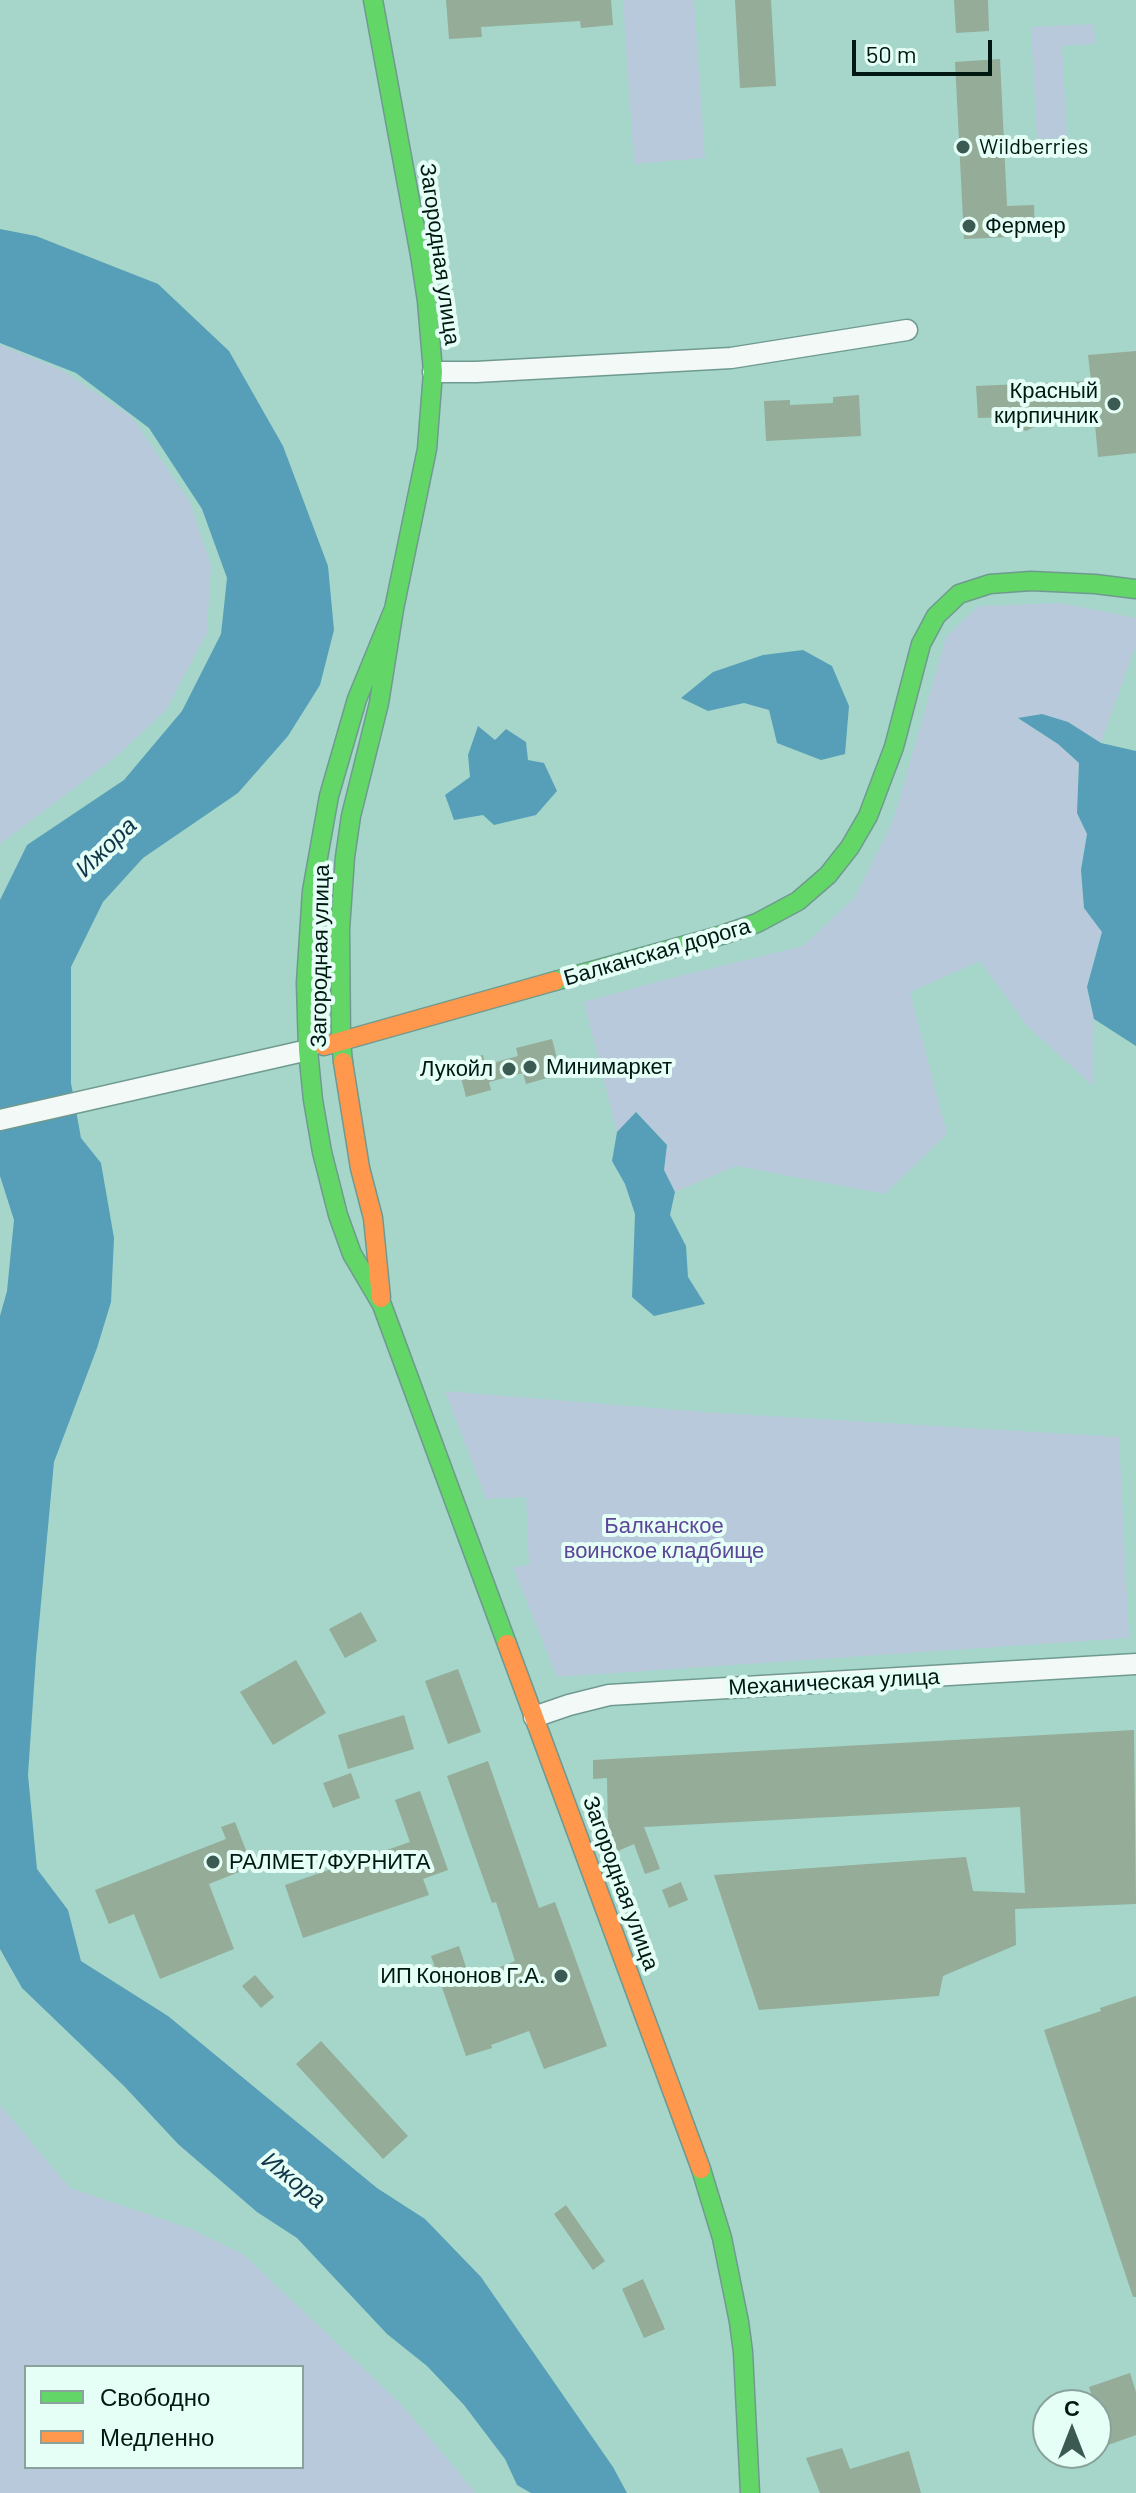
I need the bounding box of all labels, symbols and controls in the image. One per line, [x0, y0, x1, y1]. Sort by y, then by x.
scale bar [856, 24, 996, 74]
text: 50 m [866, 39, 917, 68]
place label: Wildberries [979, 134, 1088, 160]
marker: Wildberries [954, 138, 972, 156]
street label: Загородная улица [414, 161, 466, 347]
place label: Фермер [985, 213, 1066, 239]
marker: Фермер [960, 217, 978, 235]
place label: Красный кирпичник [994, 378, 1098, 430]
marker: Красный кирпичник [1105, 395, 1123, 413]
water label: Ижора [69, 811, 143, 883]
street label: Загородная улица [305, 864, 335, 1048]
street label: Балканская дорога [561, 913, 753, 991]
place label: Минимаркет [546, 1054, 672, 1080]
place label: Лукойл [420, 1056, 493, 1082]
marker: Минимаркет [521, 1058, 539, 1076]
marker: Лукойл [500, 1060, 518, 1078]
park label: Балканское воинское кладбище [564, 1513, 764, 1564]
street label: Механическая улица [728, 1663, 940, 1701]
street label: Загородная улица [577, 1792, 665, 1974]
place label: РАЛМЕТ/ФУРНИТА [229, 1849, 431, 1875]
marker: РАЛМЕТ/ФУРНИТА [204, 1853, 222, 1871]
place label: ИП Кононов Г.А. [380, 1963, 545, 1989]
marker: ИП Кононов Г.А. [552, 1967, 570, 1985]
water label: Ижора [256, 2146, 332, 2214]
legend [24, 2365, 304, 2469]
text: Свободно [100, 2382, 210, 2411]
north arrow [1032, 2389, 1112, 2469]
text: С [1064, 2394, 1080, 2420]
text: Медленно [100, 2422, 214, 2451]

